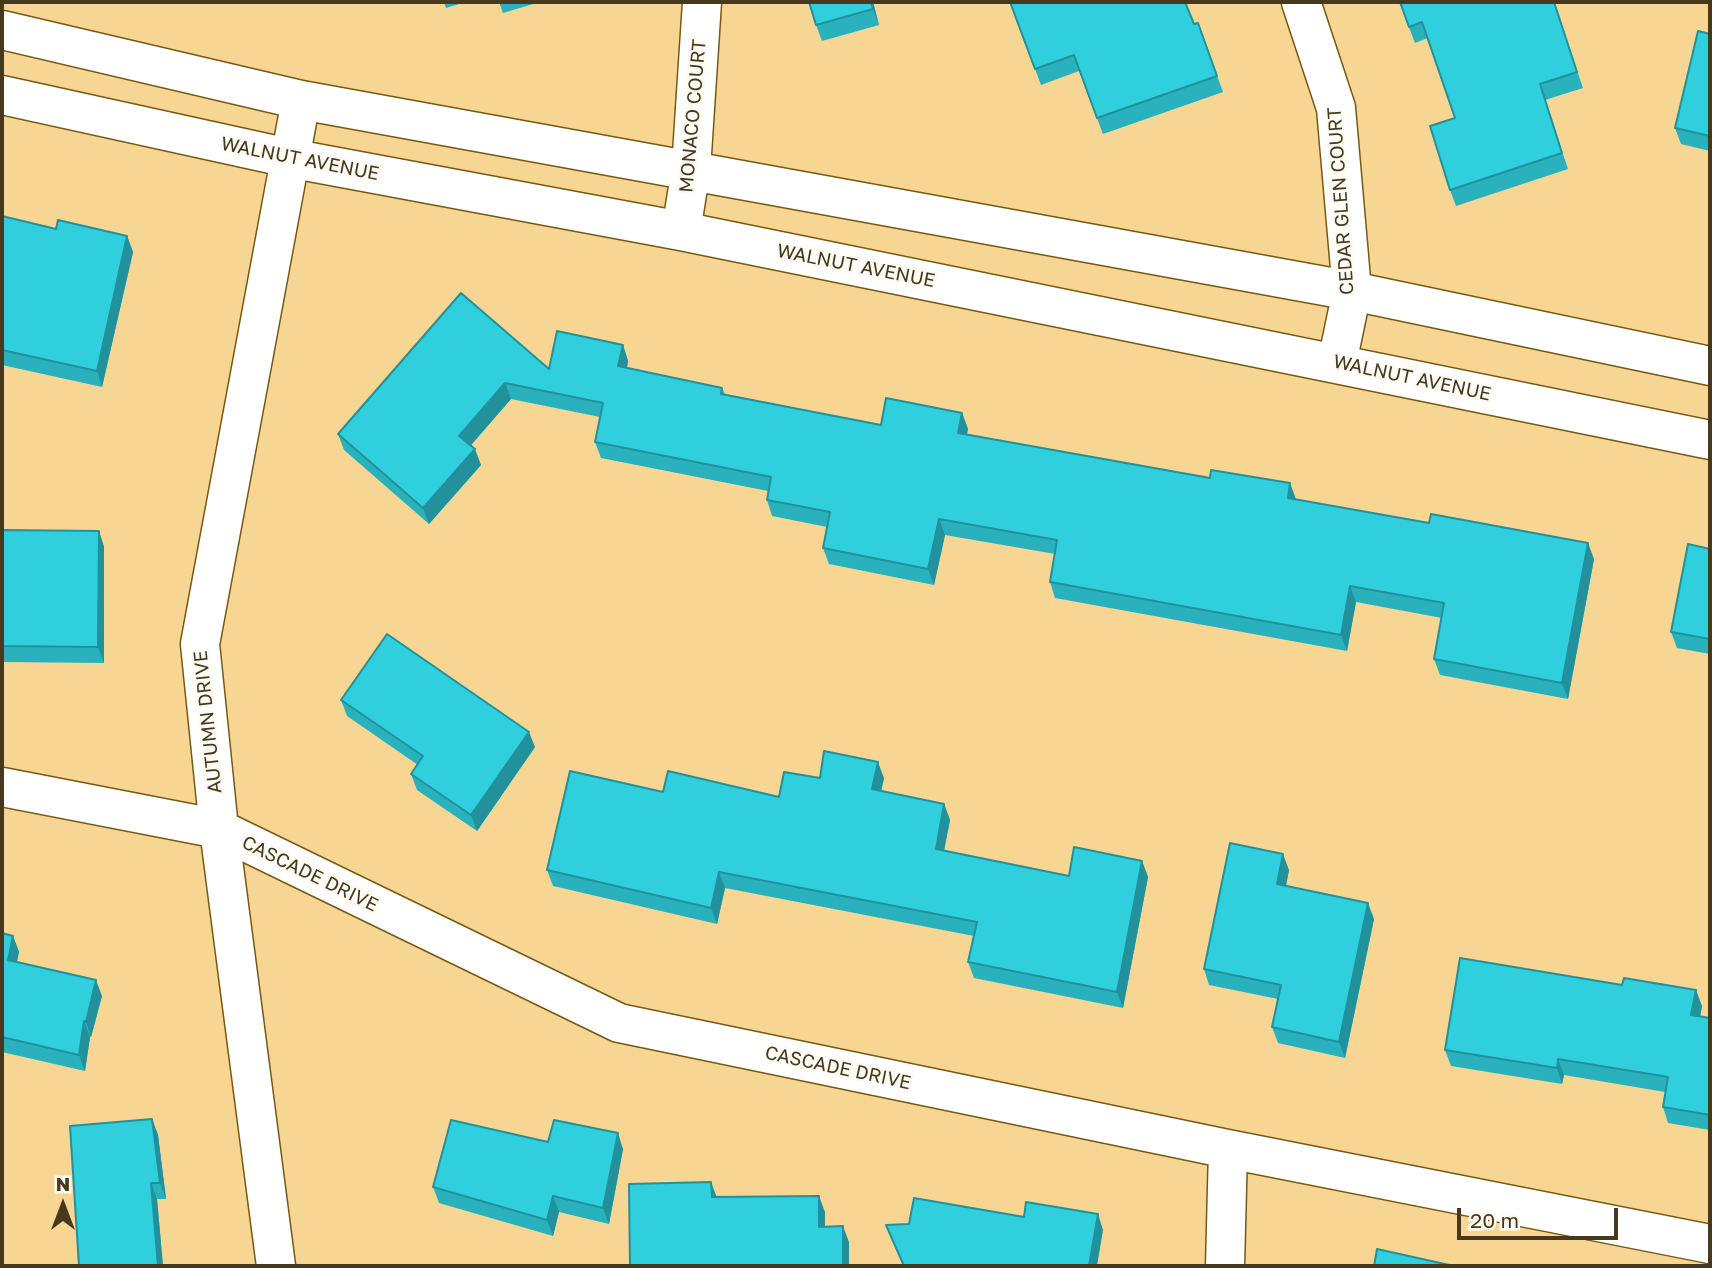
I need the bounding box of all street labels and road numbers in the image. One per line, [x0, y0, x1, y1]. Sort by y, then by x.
street label: MONACO COURT [675, 38, 711, 194]
street label: CEDAR GLEN COURT [1323, 106, 1359, 296]
street label: WALNUT AVENUE [219, 132, 381, 186]
street label: WALNUT AVENUE [775, 239, 937, 293]
street label: WALNUT AVENUE [1331, 350, 1493, 406]
street label: AUTUMN DRIVE [189, 649, 227, 795]
street label: CASCADE DRIVE [238, 831, 382, 917]
street label: CASCADE DRIVE [763, 1041, 913, 1095]

